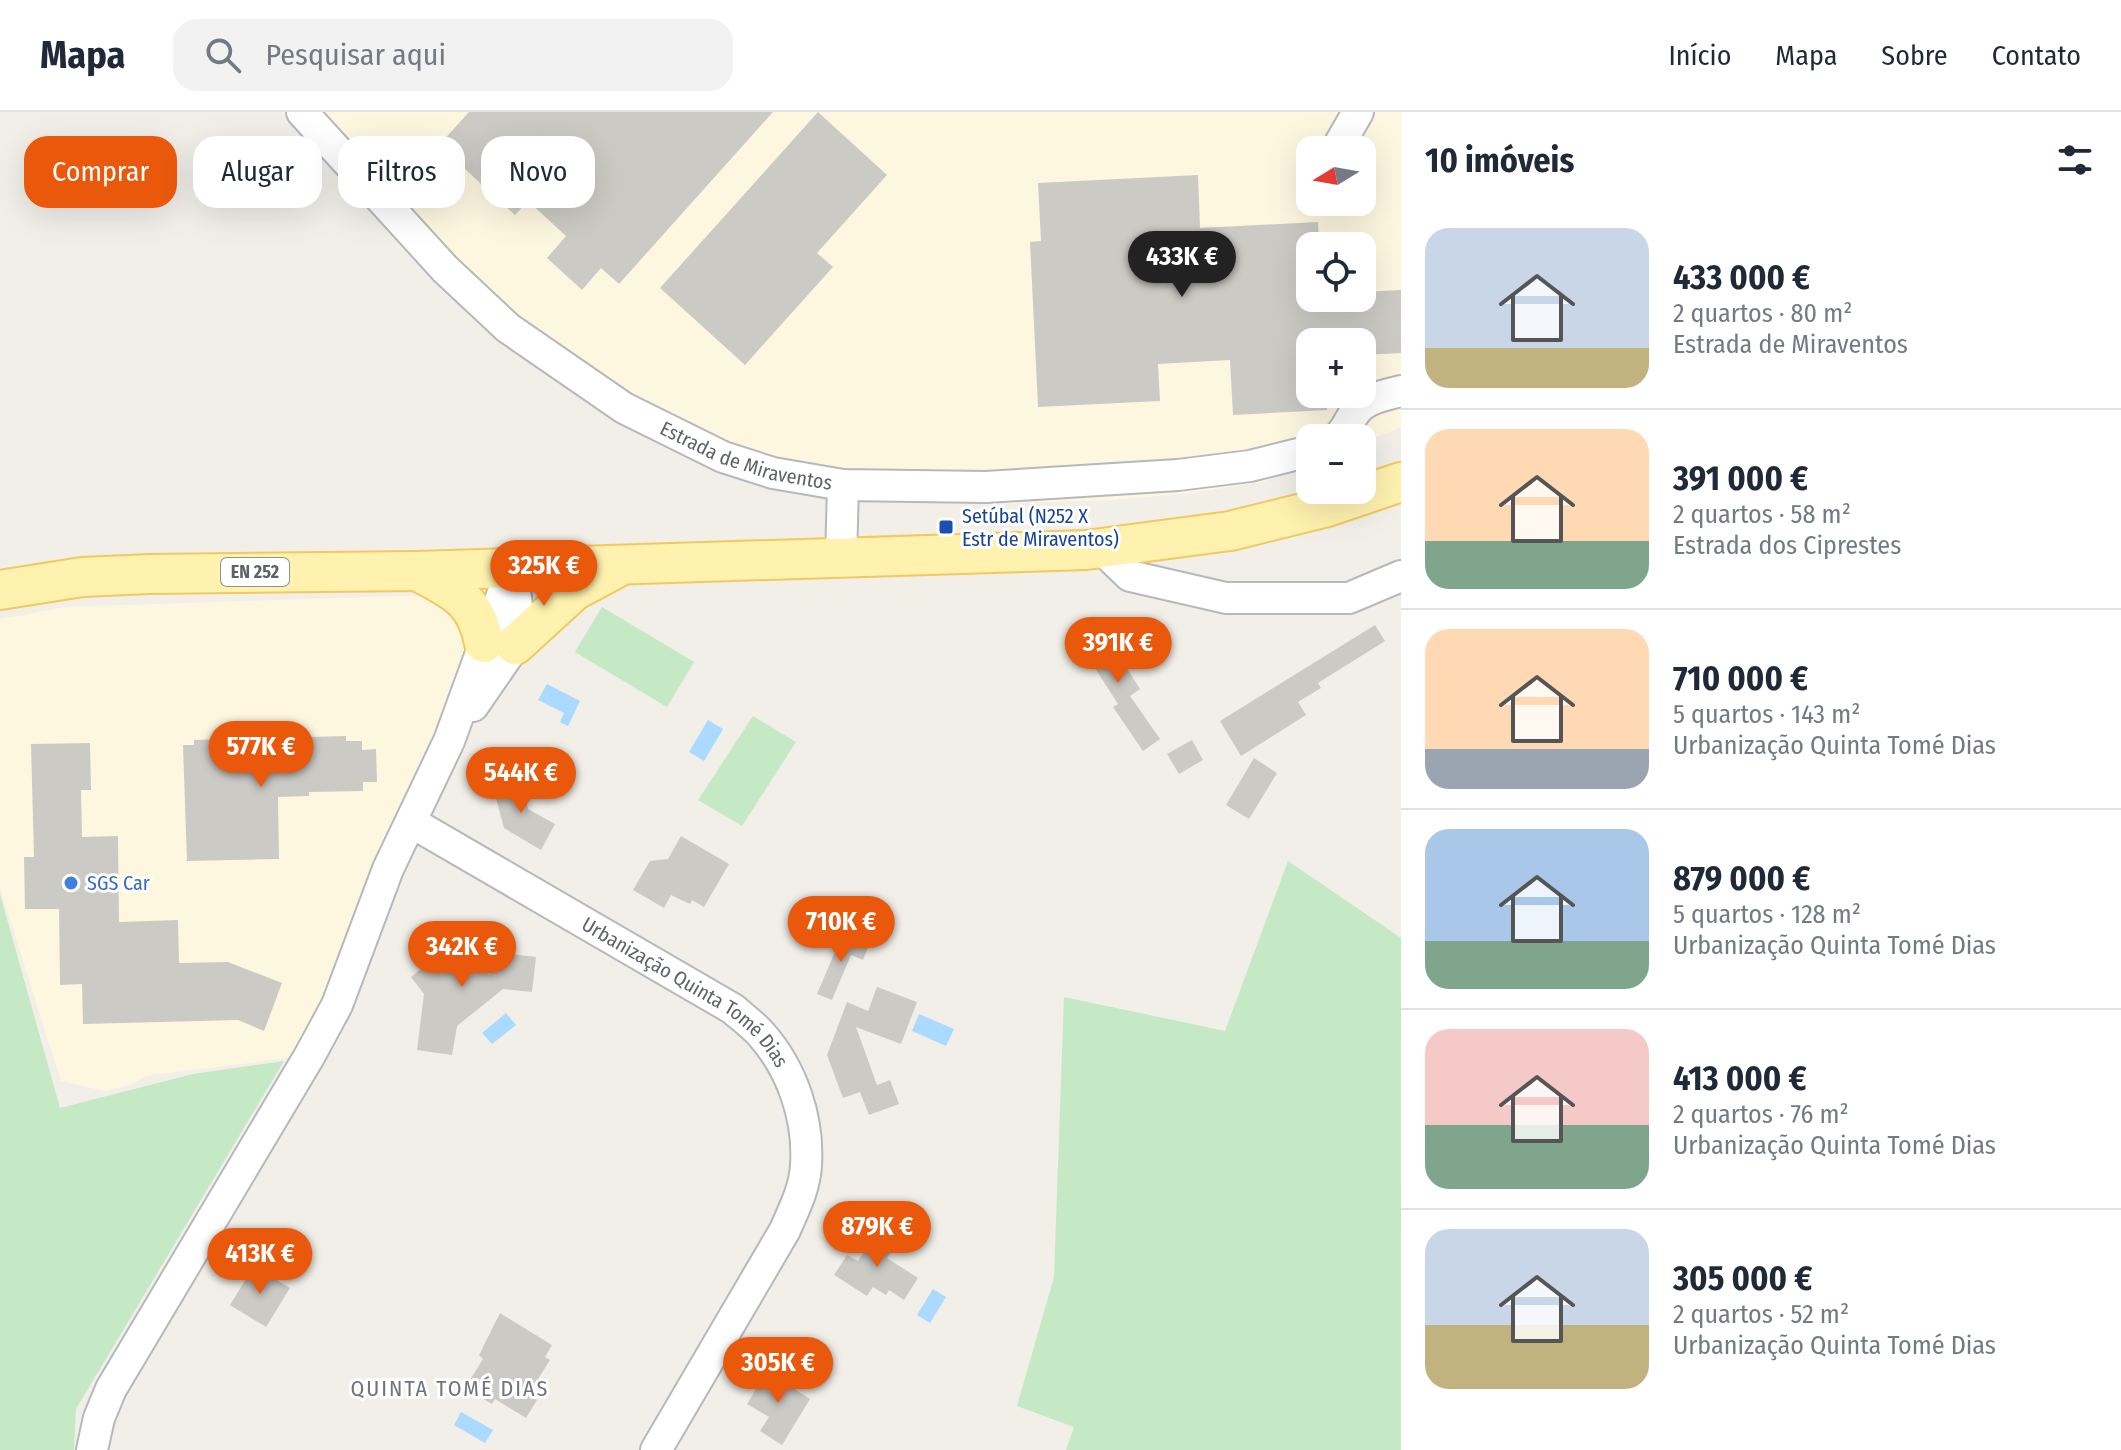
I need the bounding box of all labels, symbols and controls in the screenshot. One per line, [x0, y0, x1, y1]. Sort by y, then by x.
search box [173, 19, 733, 91]
text: Mapa [40, 32, 125, 78]
icon: search [201, 33, 245, 77]
text: Pesquisar aqui [265, 37, 446, 73]
text: Início [1668, 39, 1731, 72]
text: Mapa [1775, 39, 1837, 72]
text: Sobre [1881, 39, 1948, 72]
text: Contato [1992, 39, 2081, 72]
chip: Comprar [24, 136, 177, 208]
chip: Alugar [193, 136, 322, 208]
chip: Filtros [338, 136, 465, 208]
chip: Novo [481, 136, 595, 208]
north arrow [1296, 136, 1376, 216]
map controls [1296, 136, 1376, 504]
icon: filters [2053, 138, 2097, 182]
text: 10 imóveis [1425, 140, 1574, 181]
pin: 433K € [1117, 231, 1247, 299]
button: locate [1296, 232, 1376, 312]
text: 433K € [1146, 241, 1218, 272]
text: 433 000 € [1673, 257, 1810, 298]
icon: home [1489, 260, 1585, 356]
text: 2 quartos · 80 m² [1673, 298, 1852, 329]
button: + [1296, 328, 1376, 408]
text: Estrada de Miraventos [1673, 329, 1908, 360]
street label: Estrada de Miraventos [656, 416, 834, 495]
button: − [1296, 424, 1376, 504]
text: 391 000 € [1673, 458, 1808, 499]
icon: home [1489, 461, 1585, 557]
text: 2 quartos · 58 m² [1673, 499, 1851, 530]
place label: Setúbal (N252 X Estr de Miraventos) [962, 504, 1119, 551]
marker: Setúbal (N252 X Estr de Miraventos) [937, 518, 955, 536]
text: Estrada dos Ciprestes [1673, 530, 1901, 561]
pin: 325K € [479, 540, 609, 608]
text: 325K € [508, 550, 580, 581]
road number: EN 252 [221, 558, 289, 586]
pin: 391K € [1053, 617, 1183, 685]
text: 391K € [1083, 627, 1153, 658]
text: 710 000 € [1673, 658, 1808, 699]
icon: home [1489, 661, 1585, 757]
text: 5 quartos · 143 m² [1673, 699, 1861, 730]
pin: 577K € [196, 721, 326, 789]
text: Urbanização Quinta Tomé Dias [1673, 730, 1996, 761]
text: 577K € [227, 731, 295, 762]
pin: 544K € [456, 747, 586, 815]
text: 544K € [484, 757, 558, 788]
text: 879 000 € [1673, 858, 1810, 899]
icon: home [1489, 861, 1585, 957]
place label: SGS Car [87, 871, 150, 895]
marker: SGS Car [62, 874, 80, 892]
pin: 710K € [776, 896, 906, 964]
text: 5 quartos · 128 m² [1673, 899, 1861, 930]
text: 710K € [806, 906, 876, 937]
street label: Urbanização Quinta Tomé Dias [578, 912, 793, 1071]
pin: 342K € [397, 921, 527, 989]
text: Urbanização Quinta Tomé Dias [1673, 930, 1996, 961]
text: 342K € [426, 931, 498, 962]
text: 413 000 € [1673, 1058, 1807, 1099]
icon: home [1489, 1061, 1585, 1157]
text: 2 quartos · 76 m² [1673, 1099, 1849, 1130]
text: Urbanização Quinta Tomé Dias [1673, 1130, 1996, 1161]
pin: 879K € [812, 1201, 942, 1269]
text: 879K € [841, 1211, 913, 1242]
pin: 413K € [195, 1228, 325, 1296]
text: 413K € [225, 1238, 295, 1269]
text: 305 000 € [1673, 1258, 1812, 1299]
icon: home [1489, 1261, 1585, 1357]
text: 2 quartos · 52 m² [1673, 1299, 1849, 1330]
text: Urbanização Quinta Tomé Dias [1673, 1330, 1996, 1361]
pin: 305K € [713, 1337, 843, 1405]
text: 305K € [741, 1347, 815, 1378]
district label: QUINTA TOMÉ DIAS [351, 1375, 549, 1402]

